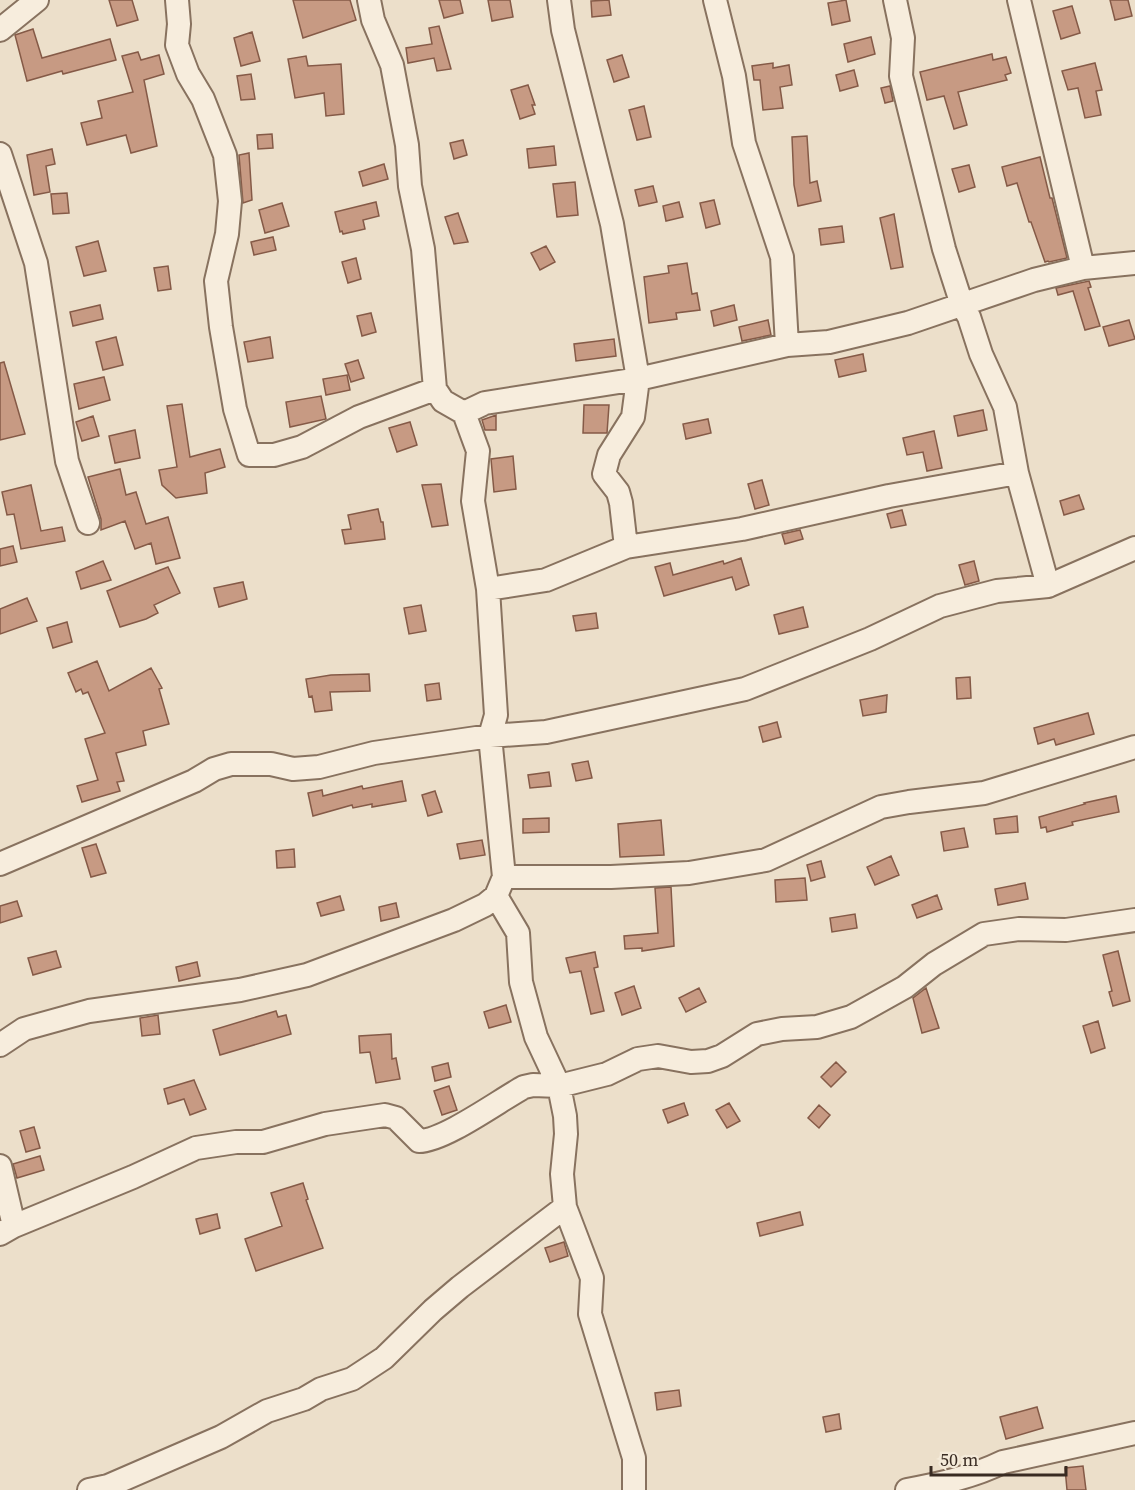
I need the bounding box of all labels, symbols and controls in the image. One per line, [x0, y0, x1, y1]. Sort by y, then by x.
scale bar [931, 1439, 1066, 1477]
text: 50 m [940, 1447, 978, 1472]

